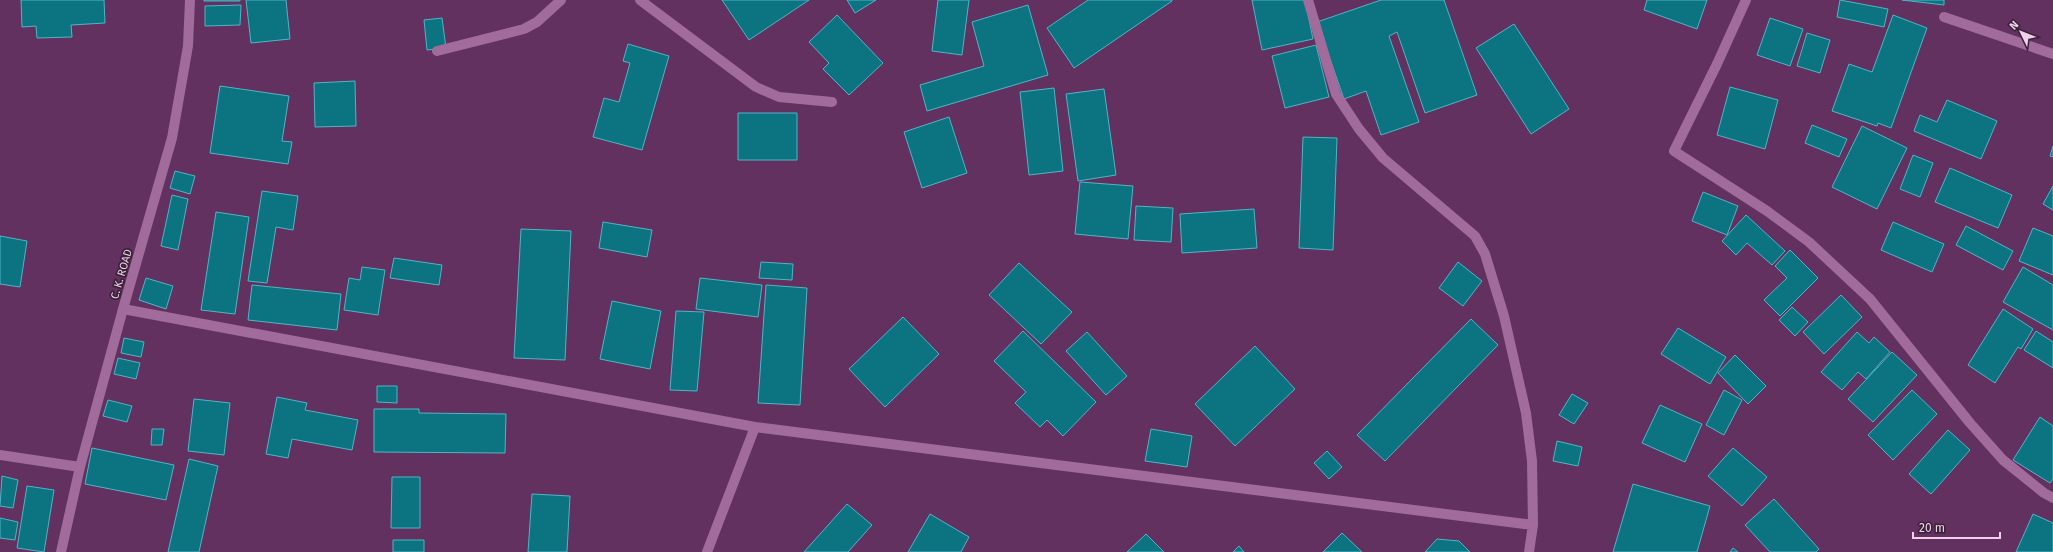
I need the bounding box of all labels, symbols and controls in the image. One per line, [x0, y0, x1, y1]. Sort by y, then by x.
north arrow [2001, 12, 2041, 52]
text: N [2007, 18, 2021, 33]
street label: C. K. ROAD [108, 248, 135, 301]
scale bar [1913, 514, 2000, 540]
text: 20 m [1919, 521, 1945, 535]

